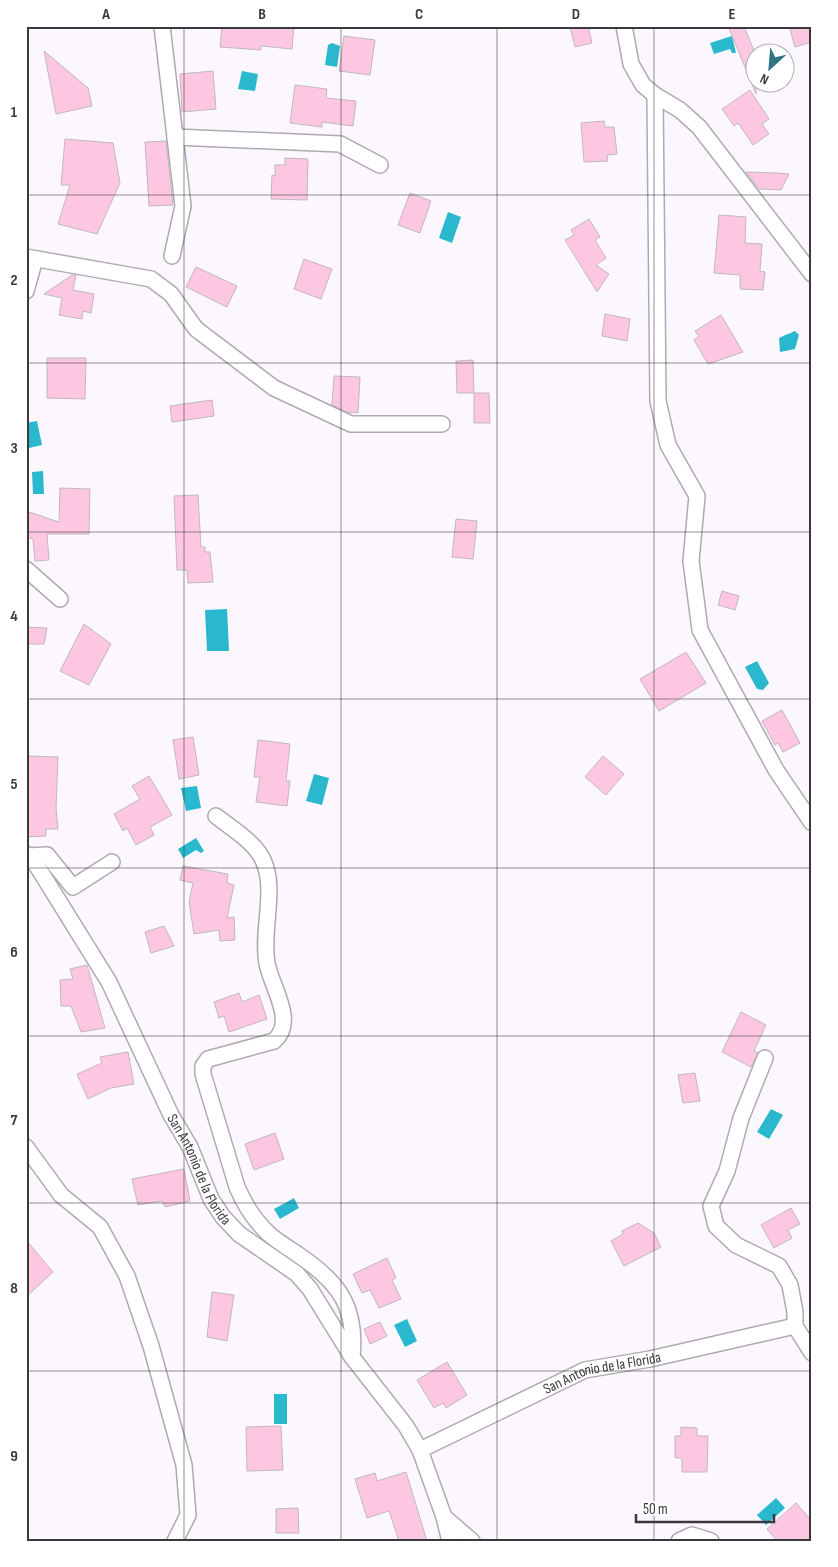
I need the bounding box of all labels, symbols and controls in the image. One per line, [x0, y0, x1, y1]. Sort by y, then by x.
text: A [101, 5, 110, 24]
text: B [258, 5, 266, 24]
text: C [415, 5, 423, 24]
text: D [572, 5, 580, 24]
text: E [729, 5, 736, 24]
north arrow [746, 42, 796, 92]
text: N [757, 70, 772, 89]
text: 1 [11, 103, 18, 122]
text: 2 [10, 271, 18, 290]
text: 3 [10, 439, 18, 458]
text: 4 [10, 607, 18, 626]
text: 5 [10, 775, 18, 794]
text: 6 [10, 943, 18, 962]
street label: San Antonio de la Florida [163, 1110, 235, 1229]
text: 7 [11, 1111, 18, 1130]
text: 8 [10, 1279, 18, 1298]
street label: San Antonio de la Florida [540, 1347, 663, 1398]
text: 9 [10, 1447, 18, 1466]
scale bar [636, 1492, 773, 1524]
text: 50 m [643, 1500, 668, 1519]

